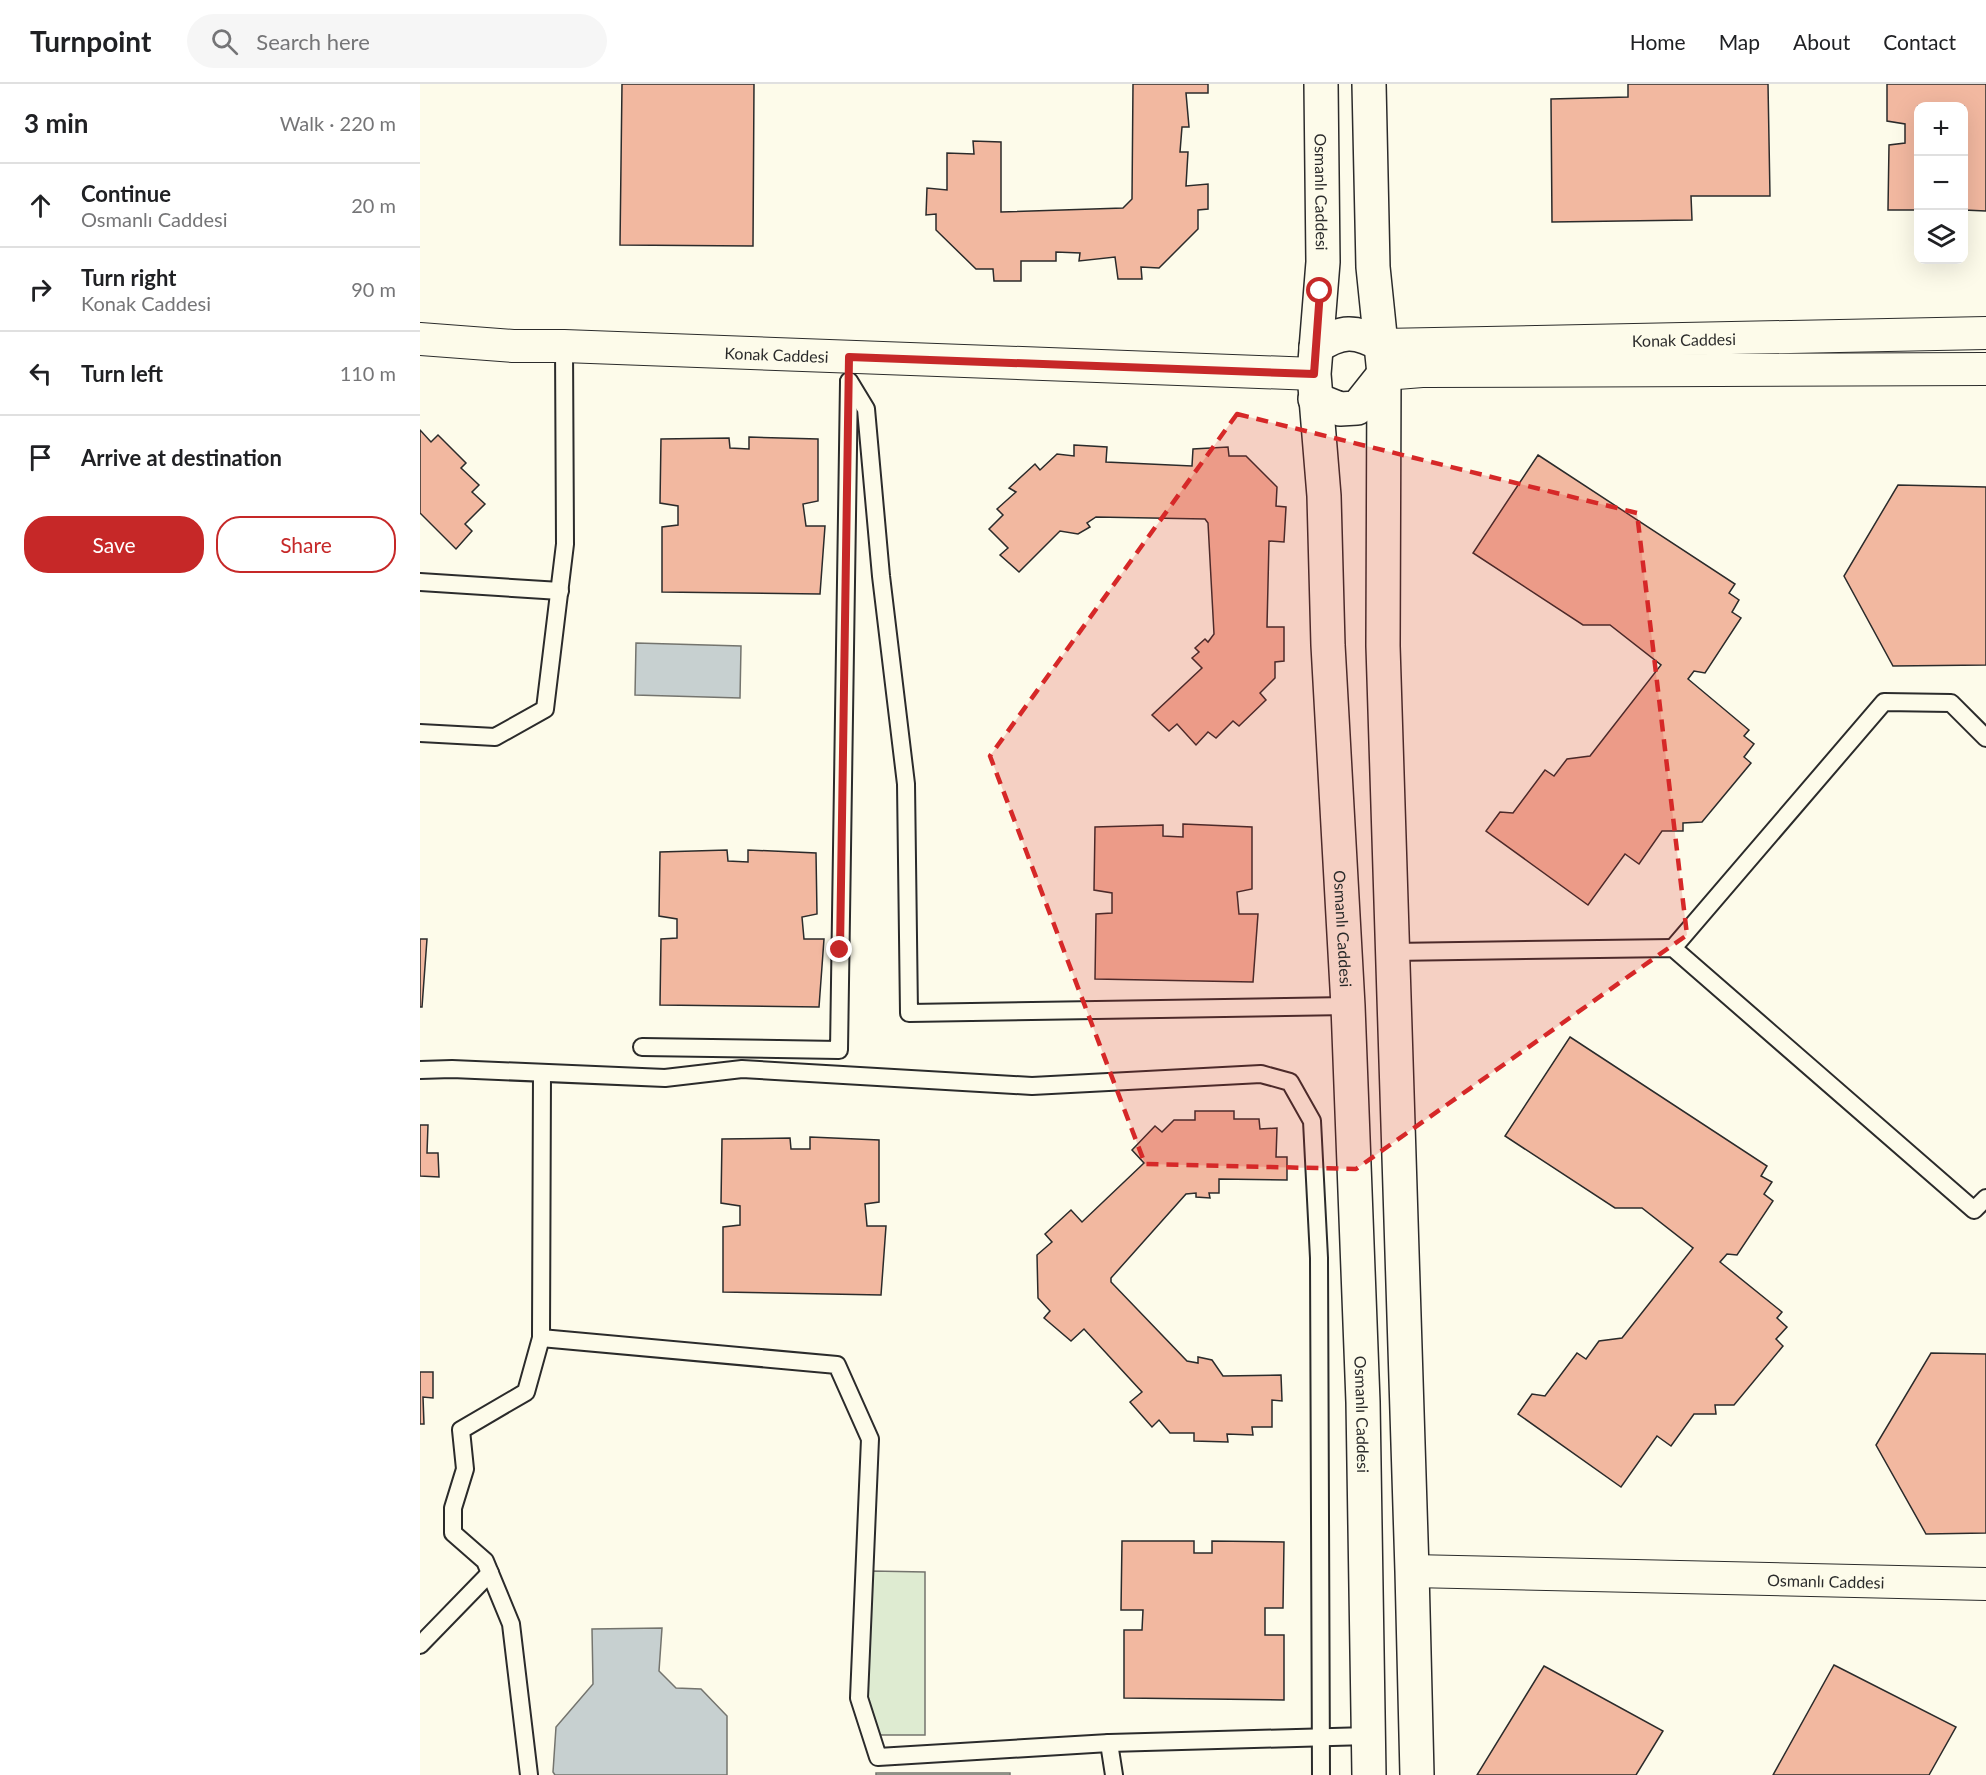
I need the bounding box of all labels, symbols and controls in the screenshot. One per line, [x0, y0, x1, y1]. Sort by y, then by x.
search box [187, 14, 607, 68]
text: Turnpoint [30, 24, 151, 58]
icon: search [208, 25, 241, 58]
text: Search here [256, 28, 370, 55]
text: Home [1630, 29, 1686, 54]
text: Map [1719, 29, 1760, 54]
text: About [1793, 29, 1850, 54]
text: Contact [1883, 29, 1956, 54]
map controls [1914, 102, 1968, 264]
button: + [1914, 102, 1968, 156]
text: 3 min [24, 107, 88, 139]
text: Walk · 220 m [280, 111, 396, 135]
street label: Osmanlı Caddesi [1312, 133, 1332, 251]
button: − [1914, 156, 1968, 210]
text: Continue [81, 180, 171, 207]
icon: ahead [24, 189, 57, 222]
text: 20 m [351, 193, 396, 217]
text: Osmanlı Caddesi [81, 207, 227, 231]
button: layers [1914, 210, 1968, 264]
text: Turn right [81, 264, 176, 291]
icon: right [24, 273, 57, 306]
text: 90 m [351, 277, 396, 301]
route start [1306, 277, 1332, 303]
text: Konak Caddesi [81, 291, 211, 315]
street label: Konak Caddesi [1632, 328, 1736, 350]
street label: Konak Caddesi [724, 343, 829, 365]
icon: left [24, 357, 57, 390]
text: Turn left [81, 360, 163, 387]
text: 110 m [340, 361, 396, 385]
icon: arrive [24, 441, 57, 474]
text: Arrive at destination [81, 444, 282, 471]
button: Save [24, 516, 204, 573]
button: Share [216, 516, 396, 573]
street label: Osmanlı Caddesi [1331, 870, 1356, 988]
route end [826, 936, 852, 962]
street label: Osmanlı Caddesi [1352, 1355, 1374, 1473]
street label: Osmanlı Caddesi [1767, 1570, 1885, 1591]

